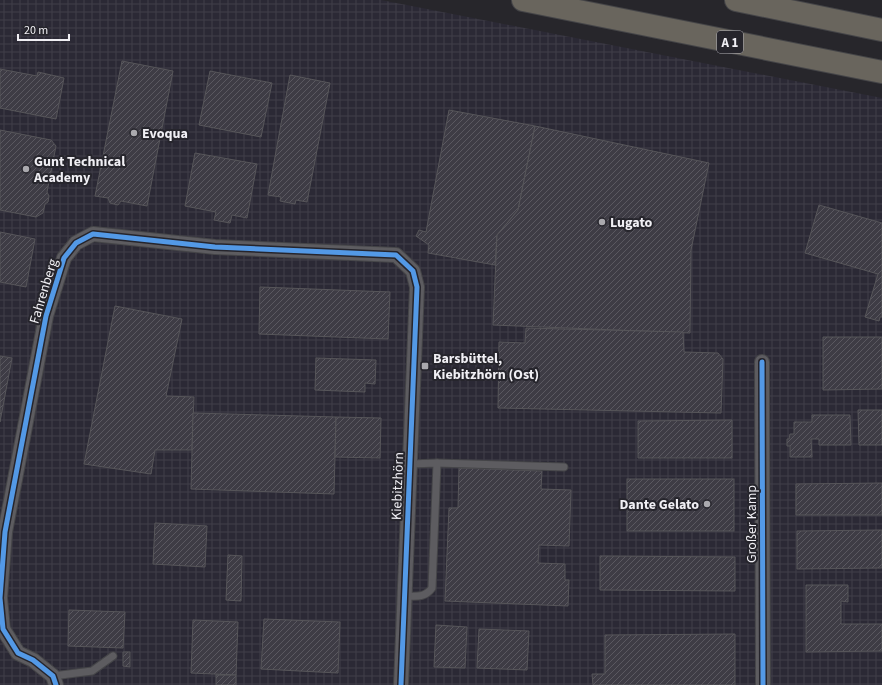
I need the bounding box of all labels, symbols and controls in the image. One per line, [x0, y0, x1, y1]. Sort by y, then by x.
scale bar [18, 16, 69, 42]
text: 20 m [24, 22, 48, 39]
road number: A 1 [717, 31, 743, 53]
place label: Evoqua [142, 124, 188, 144]
marker: Evoqua [129, 128, 139, 138]
place label: Gunt Technical Academy [33, 152, 125, 188]
marker: Gunt Technical Academy [21, 164, 31, 174]
place label: Lugato [610, 213, 653, 233]
marker: Lugato [597, 217, 607, 227]
street label: Fahrenberg [25, 256, 63, 326]
place label: Barsbüttel, Kiebitzhörn (Ost) [433, 349, 539, 385]
marker: Barsbüttel, Kiebitzhörn (Ost) [420, 361, 430, 371]
street label: Kiebitzhörn [387, 452, 409, 520]
street label: Großer Kamp [742, 485, 762, 563]
place label: Dante Gelato [619, 495, 699, 515]
marker: Dante Gelato [702, 499, 712, 509]

